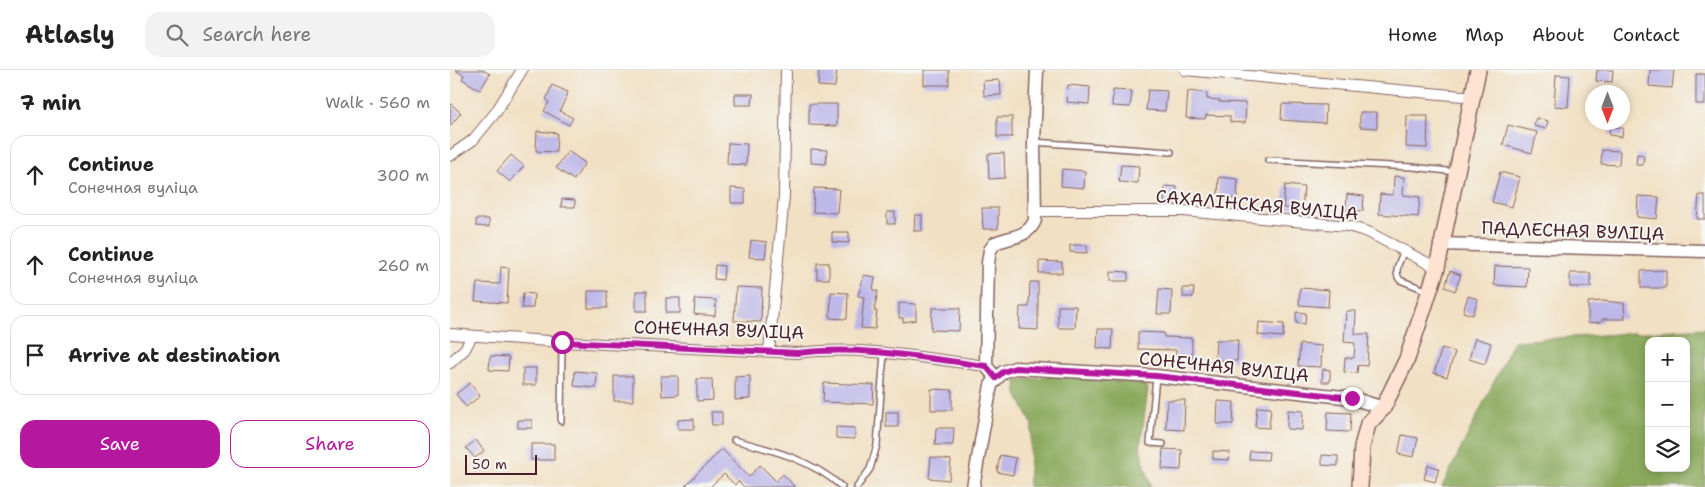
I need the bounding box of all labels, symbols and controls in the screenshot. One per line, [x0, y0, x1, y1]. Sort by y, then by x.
search box [145, 12, 495, 57]
text: Atlasly [25, 19, 115, 51]
icon: search [163, 21, 191, 49]
text: Search here [203, 22, 311, 47]
text: Home [1388, 23, 1437, 47]
text: Map [1465, 23, 1504, 47]
text: About [1532, 23, 1585, 47]
text: Contact [1613, 23, 1680, 47]
north arrow [1585, 85, 1630, 130]
text: 7 min [20, 89, 81, 117]
text: Walk · 560 m [325, 92, 430, 113]
text: Continue [68, 152, 154, 177]
icon: ahead [21, 161, 49, 189]
text: 300 m [377, 165, 429, 186]
text: Сонечная вуліца [68, 177, 198, 198]
street label: САХАЛІНСКАЯ ВУЛІЦА [1155, 184, 1359, 226]
street label: ПАДЛЕСНАЯ ВУЛІЦА [1481, 216, 1665, 246]
text: Continue [68, 242, 154, 267]
icon: ahead [21, 251, 49, 279]
text: 260 m [377, 255, 429, 276]
text: Сонечная вуліца [68, 267, 198, 288]
street label: СОНЕЧНАЯ ВУЛІЦА [633, 315, 805, 345]
route start [551, 331, 574, 354]
map controls [1645, 337, 1690, 472]
button: + [1645, 337, 1690, 382]
icon: arrive [21, 341, 49, 369]
text: Arrive at destination [68, 343, 280, 368]
street label: СОНЕЧНАЯ ВУЛІЦА [1138, 346, 1310, 388]
button: − [1645, 382, 1690, 427]
route end [1341, 387, 1364, 410]
button: Save [20, 420, 220, 468]
button: Share [230, 420, 430, 468]
button: layers [1645, 427, 1690, 472]
scale bar [465, 452, 538, 475]
text: 50 m [472, 455, 507, 473]

